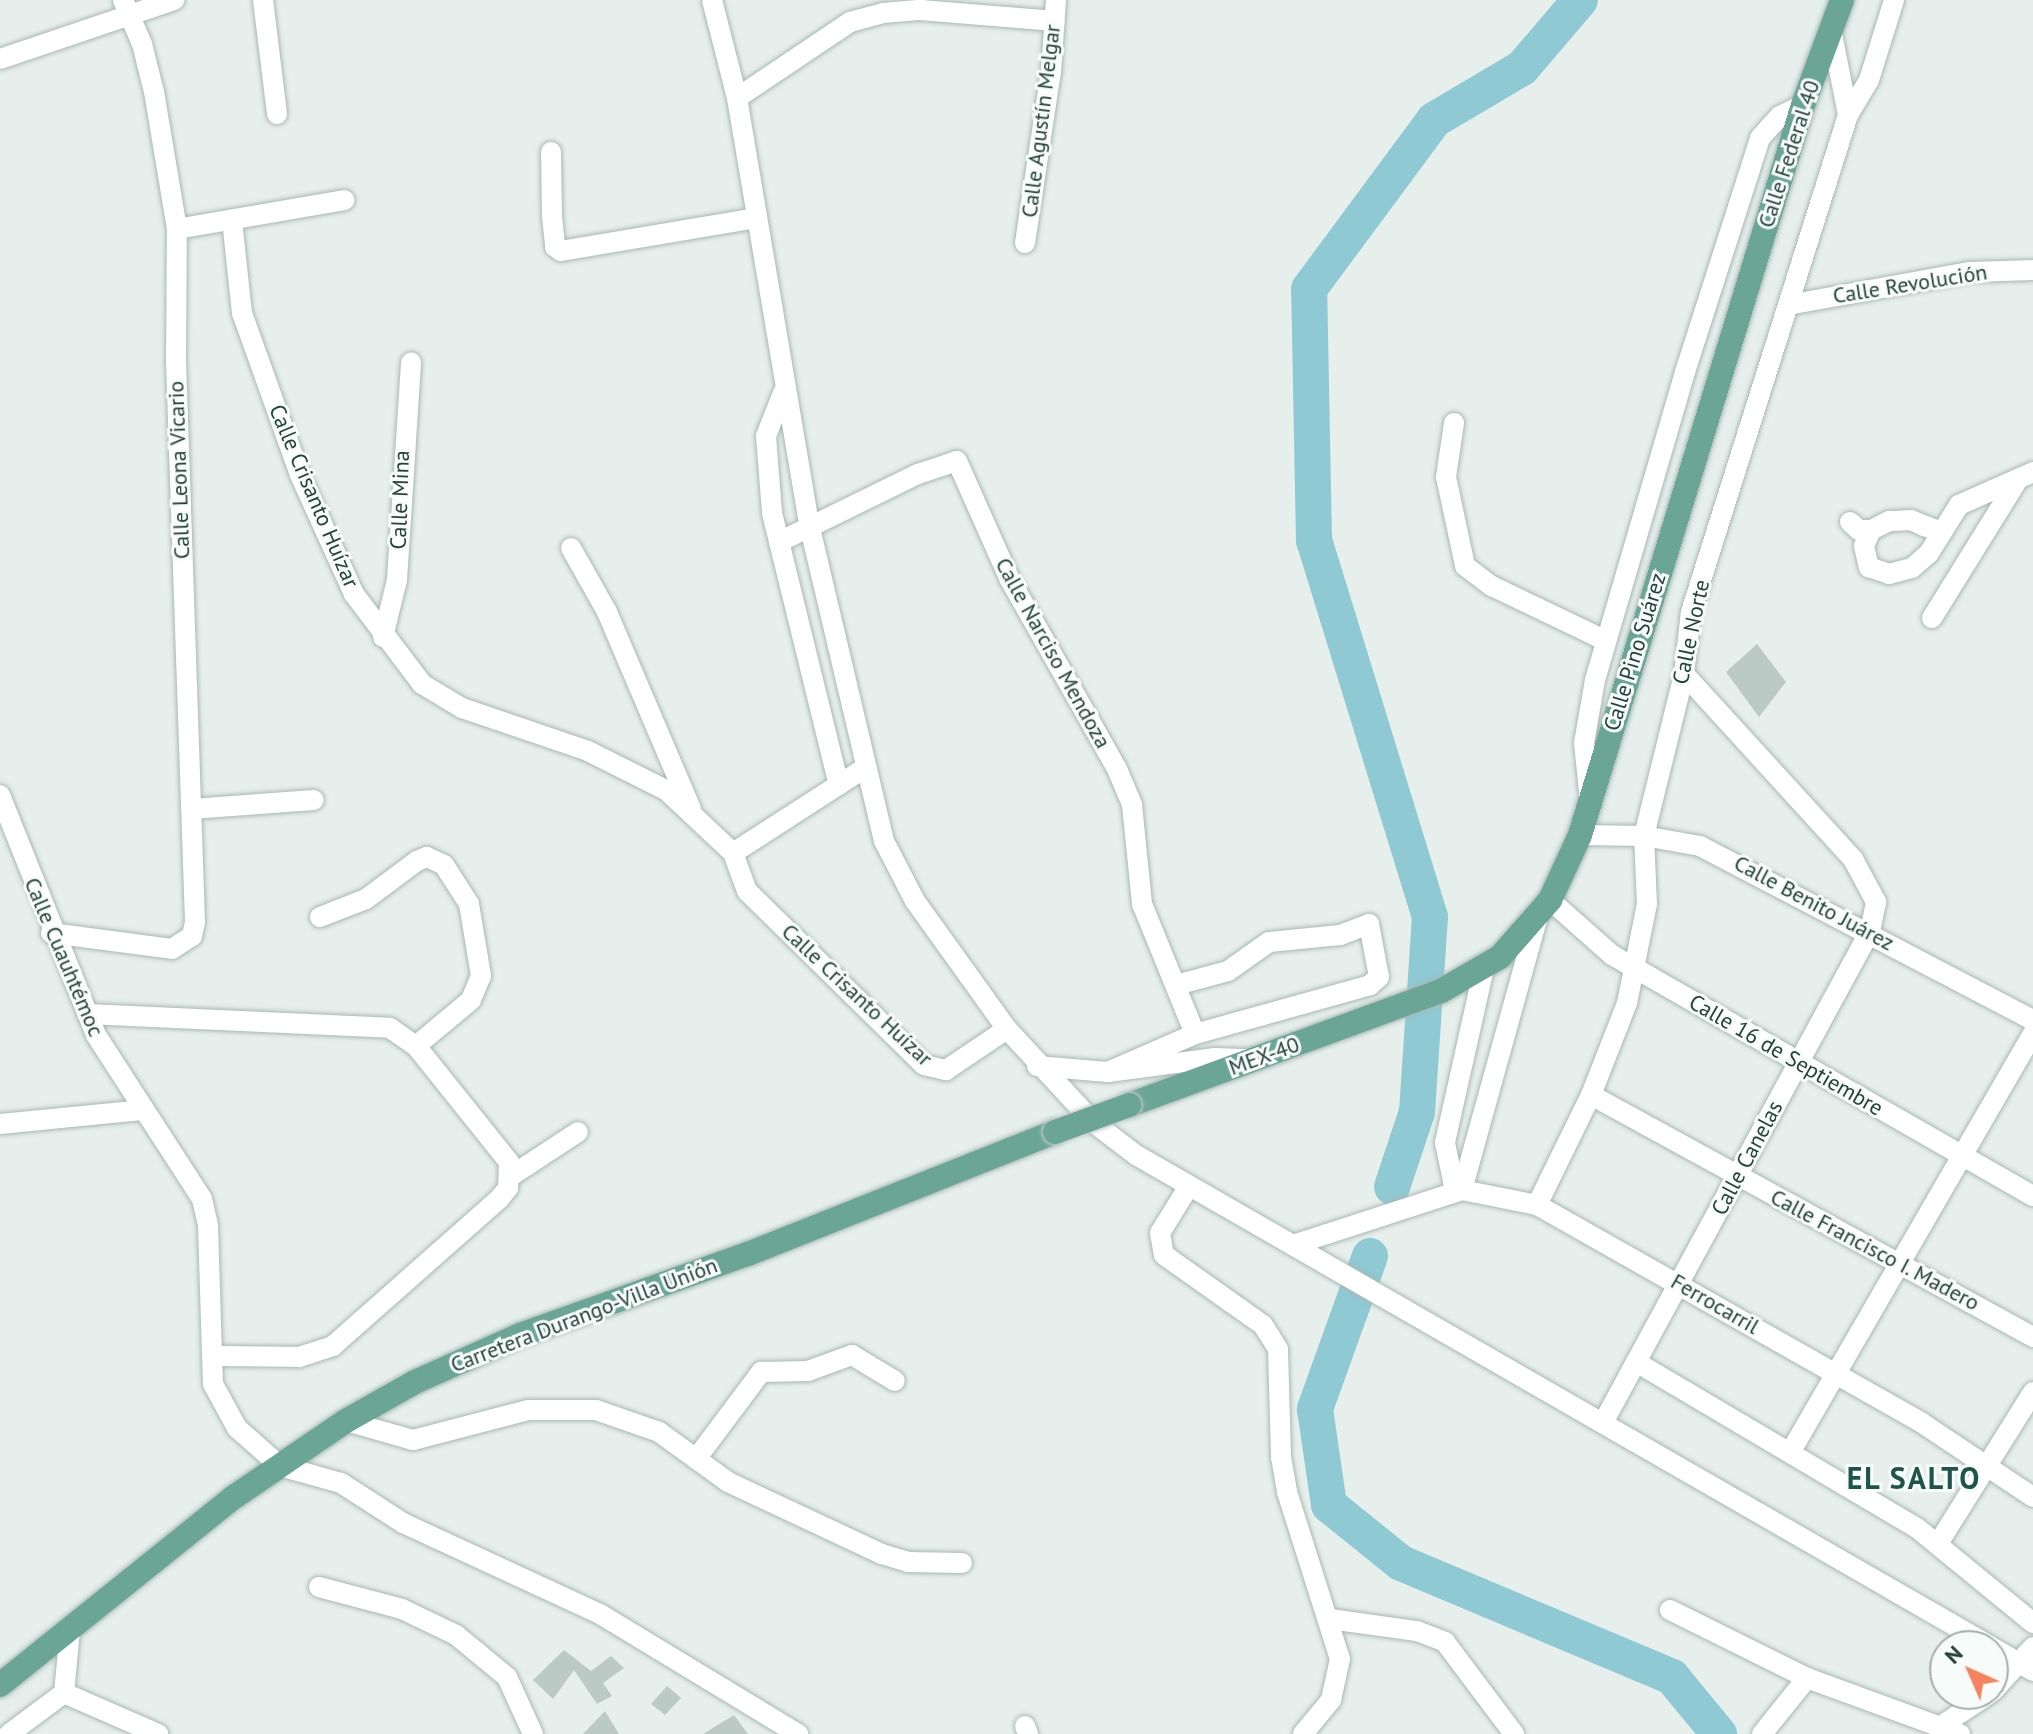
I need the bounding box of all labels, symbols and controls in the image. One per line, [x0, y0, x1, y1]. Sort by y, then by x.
street label: Calle Agustín Melgar [1016, 23, 1066, 219]
street label: Calle Federal 40 [1753, 77, 1825, 231]
street label: Calle Revolución [1831, 259, 1989, 309]
street label: Calle Leona Vicario [163, 380, 195, 560]
street label: Calle Crisanto Huízar [263, 400, 365, 592]
street label: Calle Mina [385, 450, 415, 550]
street label: Calle Narciso Mendoza [990, 553, 1116, 753]
street label: Calle Pino Suárez [1598, 570, 1672, 734]
street label: Calle Norte [1667, 577, 1715, 687]
street label: Calle Benito Juárez [1730, 850, 1898, 956]
street label: Calle Cuauhtémoc [19, 874, 109, 1040]
street label: Calle Crisanto Huízar [776, 918, 938, 1072]
street label: Calle 16 de Septiembre [1684, 989, 1888, 1121]
street label: MEX-40 [1225, 1031, 1303, 1081]
street label: Calle Canelas [1706, 1096, 1788, 1220]
street label: Calle Francisco I. Madero [1765, 1183, 1985, 1317]
street label: Carretera Durango-Villa Unión [447, 1252, 721, 1378]
street label: Ferrocarril [1666, 1268, 1764, 1340]
district label: EL SALTO [1846, 1460, 1982, 1496]
north arrow [1929, 1630, 2009, 1710]
text: N [1938, 1639, 1968, 1669]

